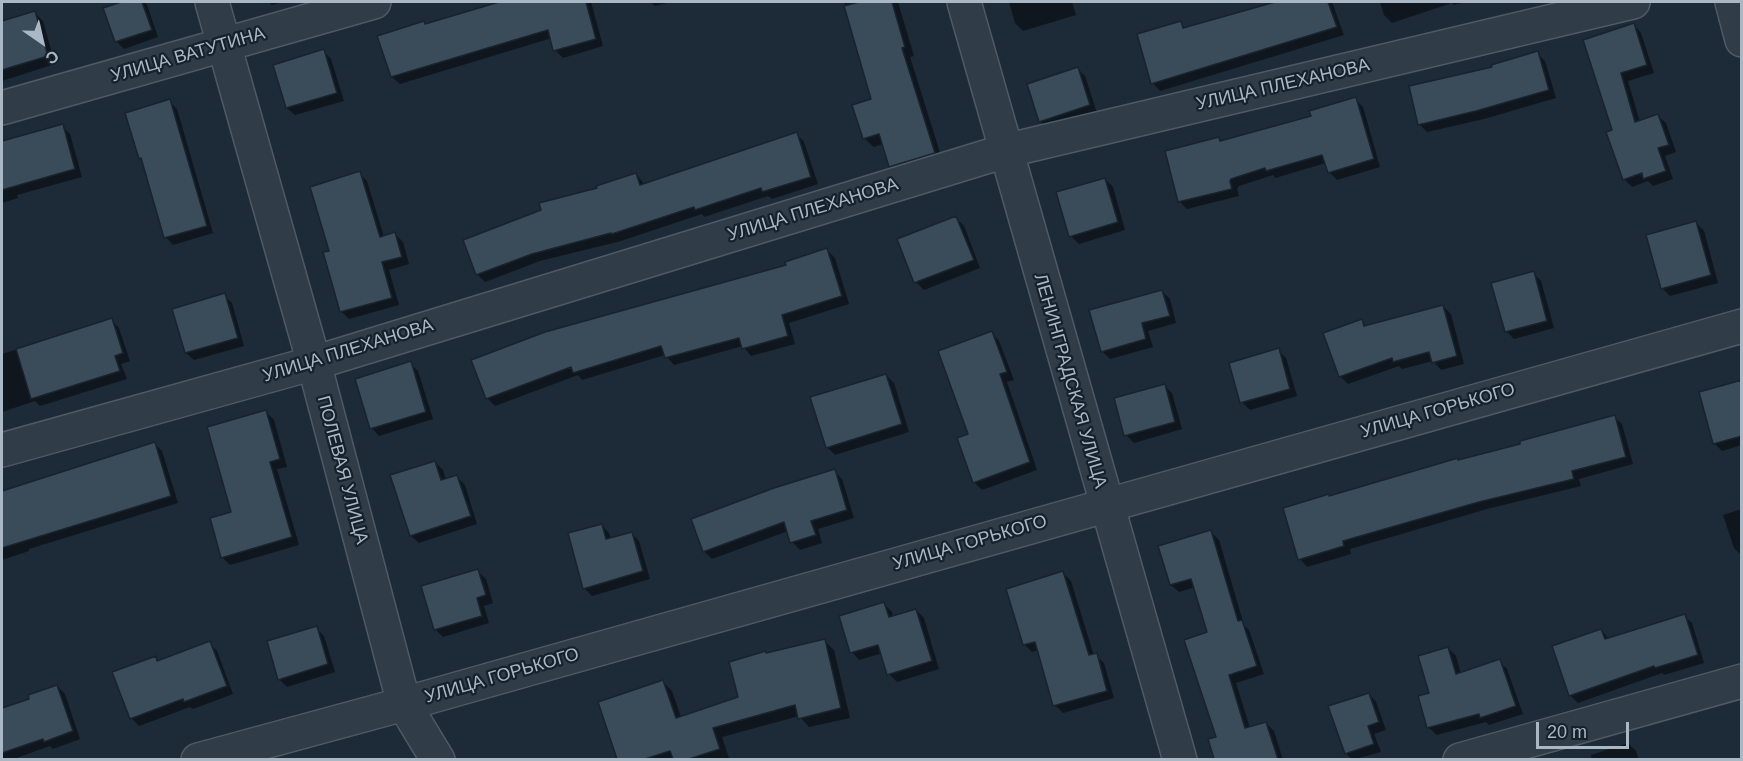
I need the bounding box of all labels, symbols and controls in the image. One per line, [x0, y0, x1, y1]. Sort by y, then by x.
north arrow [12, 12, 72, 72]
street label: УЛИЦА ВАТУТИНА [108, 23, 268, 87]
text: С [43, 47, 62, 68]
street label: УЛИЦА ПЛЕХАНОВА [1194, 55, 1372, 115]
street label: УЛИЦА ПЛЕХАНОВА [725, 174, 901, 246]
street label: ЛЕНИНГРАДСКАЯ УЛИЦА [1029, 271, 1111, 491]
street label: УЛИЦА ПЛЕХАНОВА [260, 315, 436, 387]
street label: УЛИЦА ГОРЬКОГО [1358, 379, 1518, 443]
street label: ПОЛЕВАЯ УЛИЦА [312, 393, 372, 547]
street label: УЛИЦА ГОРЬКОГО [890, 511, 1050, 575]
street label: УЛИЦА ГОРЬКОГО [422, 644, 582, 708]
scale bar [1539, 710, 1632, 748]
text: 20 m [1547, 722, 1587, 742]

